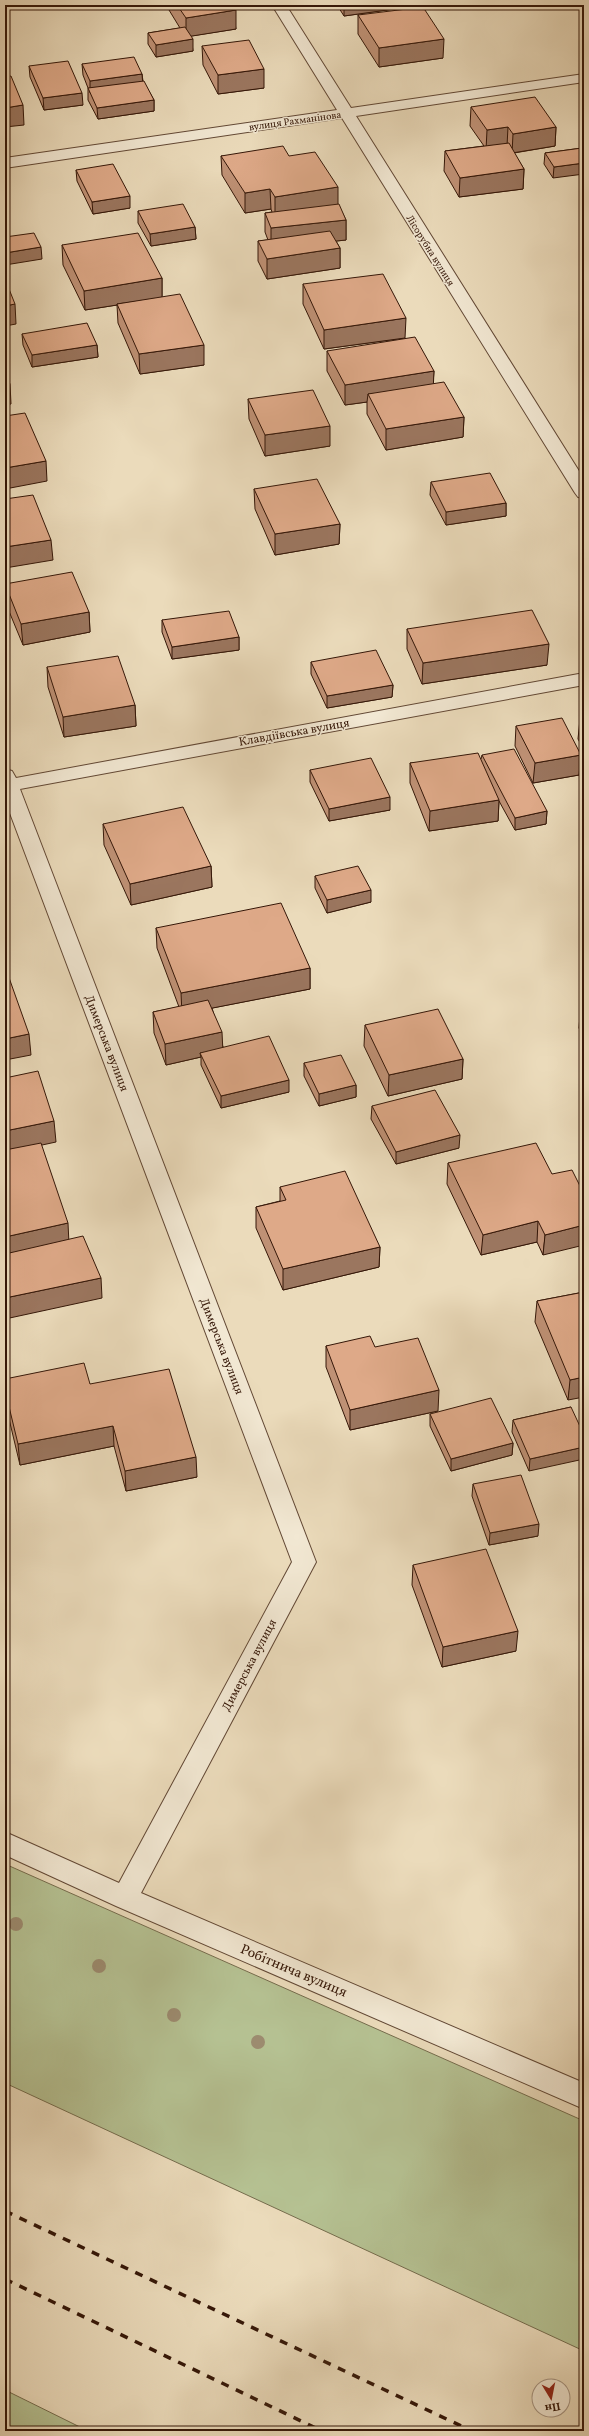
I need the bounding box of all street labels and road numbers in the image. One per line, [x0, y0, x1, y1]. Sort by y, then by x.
street label: вулиця Рахманінова [248, 108, 342, 134]
street label: Лісорубна вулиця [403, 212, 458, 289]
street label: Клавдіївська вулиця [238, 715, 351, 751]
street label: Димерська вулиця [80, 993, 132, 1094]
street label: Димерська вулиця [195, 1296, 247, 1397]
street label: Димерська вулиця [219, 1617, 281, 1714]
street label: Робітнича вулиця [237, 1940, 350, 2002]

